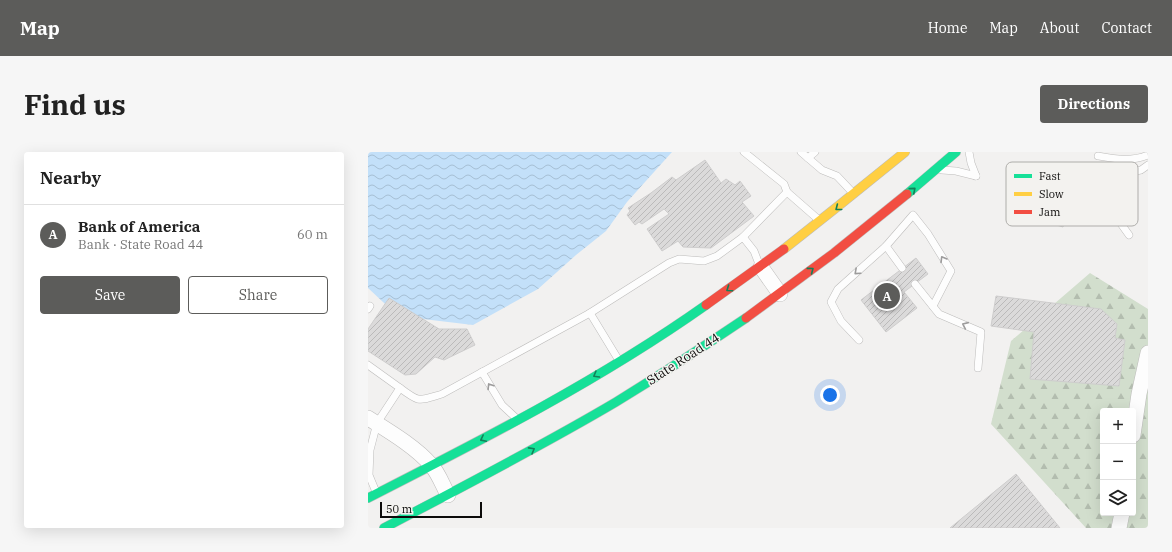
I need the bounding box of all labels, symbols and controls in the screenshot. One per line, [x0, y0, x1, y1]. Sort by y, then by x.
text: Map [20, 16, 60, 40]
text: Home [928, 19, 967, 37]
text: Map [989, 19, 1018, 37]
text: About [1040, 19, 1079, 37]
text: Contact [1101, 19, 1152, 37]
button: Directions [1040, 85, 1148, 123]
text: Find us [24, 86, 126, 123]
legend [1006, 162, 1138, 226]
text: Nearby [40, 167, 101, 189]
text: Fast [1039, 169, 1061, 183]
one-way arrow [908, 187, 916, 194]
text: Slow [1039, 187, 1064, 201]
one-way arrow [835, 203, 842, 210]
text: Jam [1039, 205, 1061, 219]
text: Bank of America [78, 217, 200, 236]
text: A [48, 226, 58, 243]
text: 60 m [297, 226, 328, 243]
text: Bank · State Road 44 [78, 236, 203, 253]
one-way arrow [941, 256, 948, 263]
one-way arrow [854, 267, 862, 275]
one-way arrow [807, 268, 814, 275]
button: Save [40, 276, 180, 314]
button: Share [188, 276, 328, 314]
pin: A [874, 281, 900, 311]
one-way arrow [726, 284, 733, 291]
one-way arrow [961, 322, 969, 330]
street label: State Road 44 [643, 329, 723, 389]
one-way arrow [593, 370, 600, 378]
one-way arrow [488, 383, 495, 390]
your location [820, 385, 840, 405]
map controls [1100, 408, 1136, 516]
button: + [1100, 408, 1136, 444]
one-way arrow [480, 434, 487, 441]
button: − [1100, 444, 1136, 480]
one-way arrow [527, 447, 535, 455]
button: layers [1100, 480, 1136, 516]
scale bar [380, 500, 482, 519]
text: 50 m [386, 502, 412, 516]

